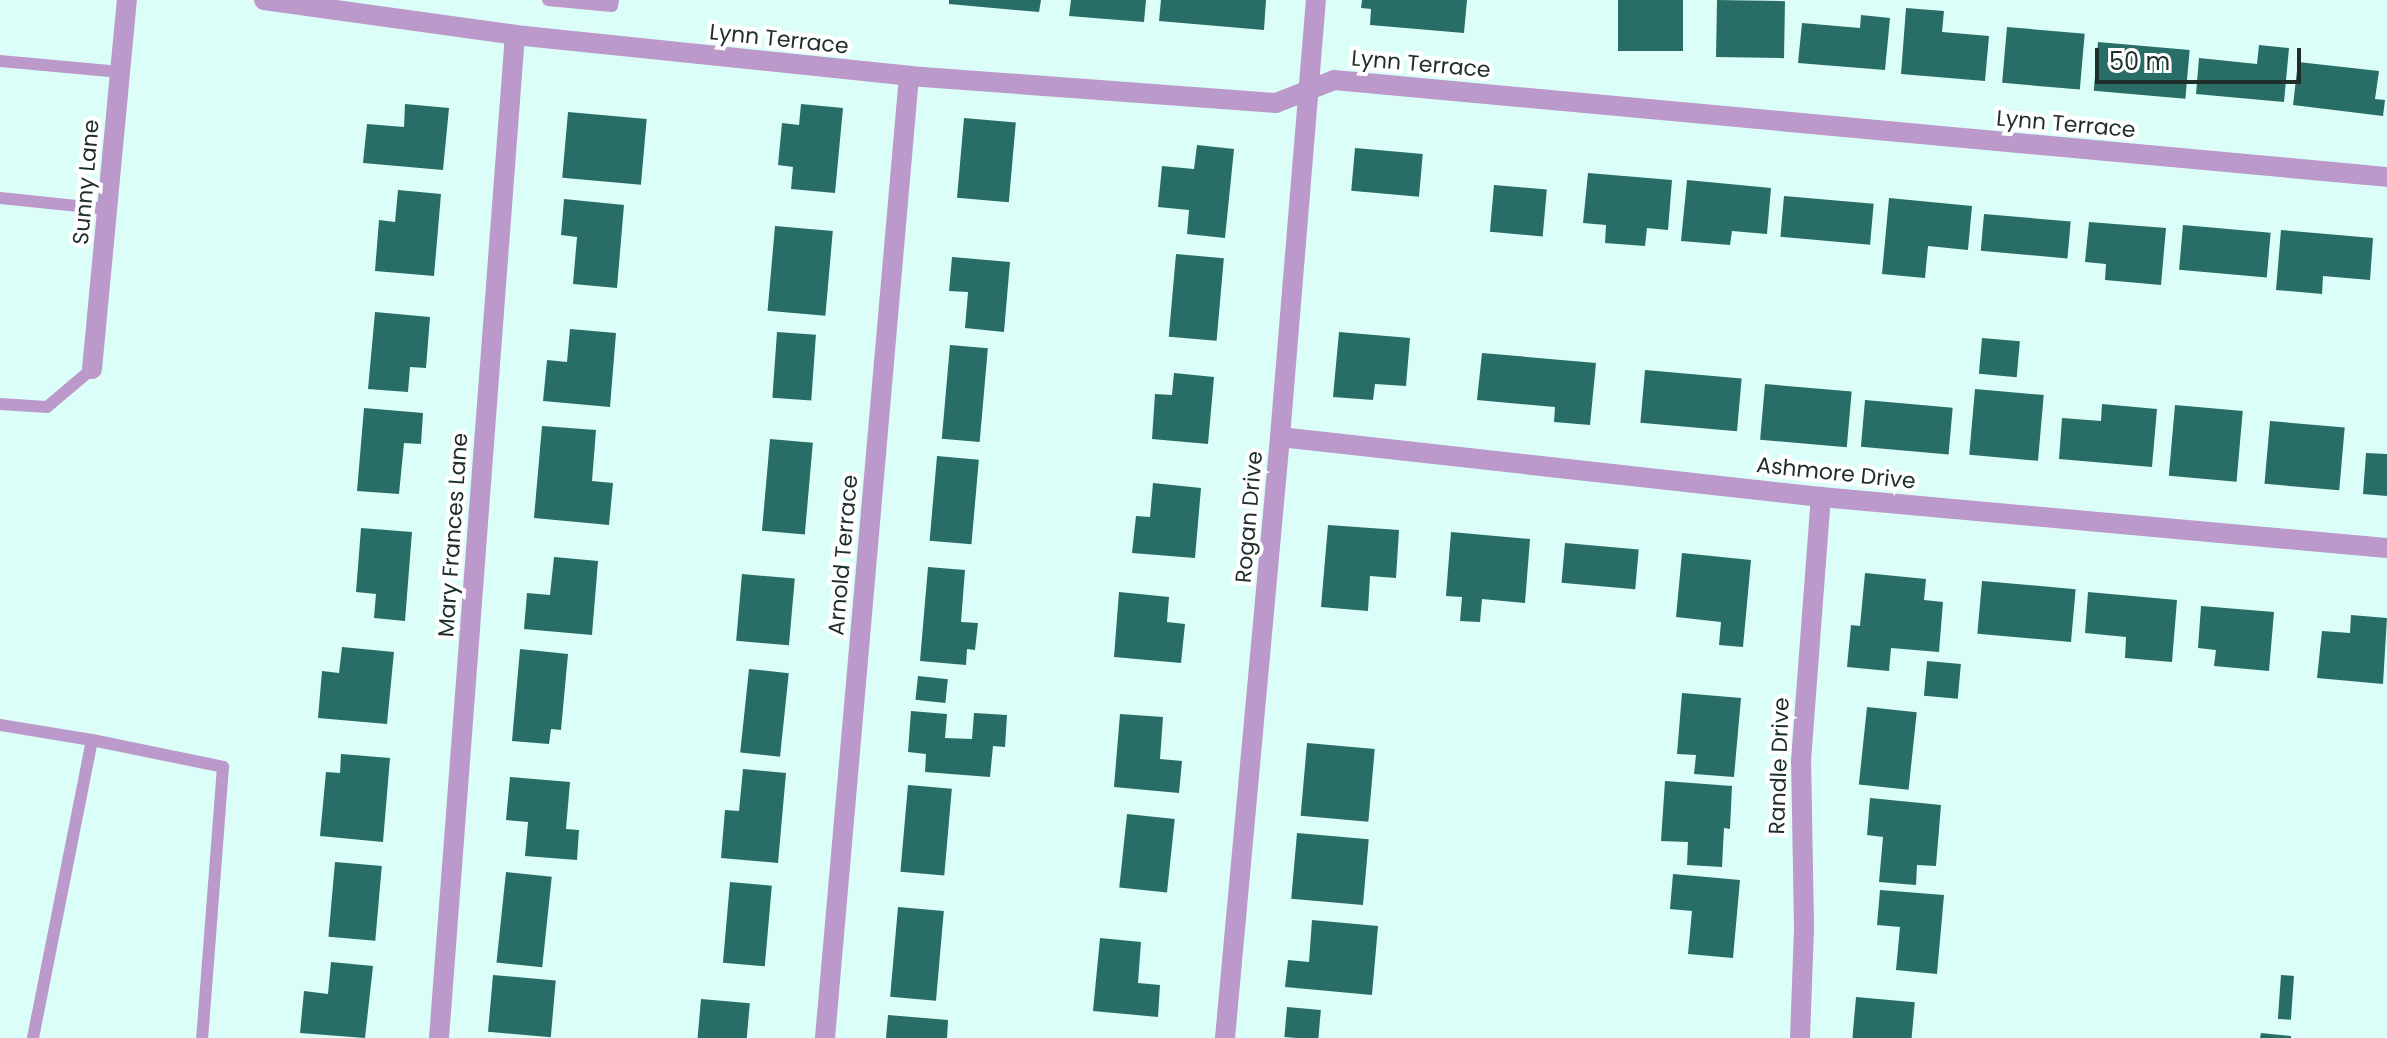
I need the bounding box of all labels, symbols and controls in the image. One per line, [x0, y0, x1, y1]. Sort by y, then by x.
street label: Lynn Terrace [708, 19, 850, 59]
scale bar [2099, 32, 2305, 82]
street label: Lynn Terrace [1350, 45, 1492, 83]
text: 50 m [2109, 45, 2170, 78]
street label: Lynn Terrace [1995, 105, 2137, 143]
street label: Sunny Lane [67, 118, 105, 246]
street label: Mary Frances Lane [433, 432, 473, 638]
street label: Rogan Drive [1230, 450, 1268, 584]
street label: Ashmore Drive [1755, 452, 1917, 494]
street label: Arnold Terrace [823, 474, 863, 636]
street label: Randle Drive [1763, 697, 1795, 835]

